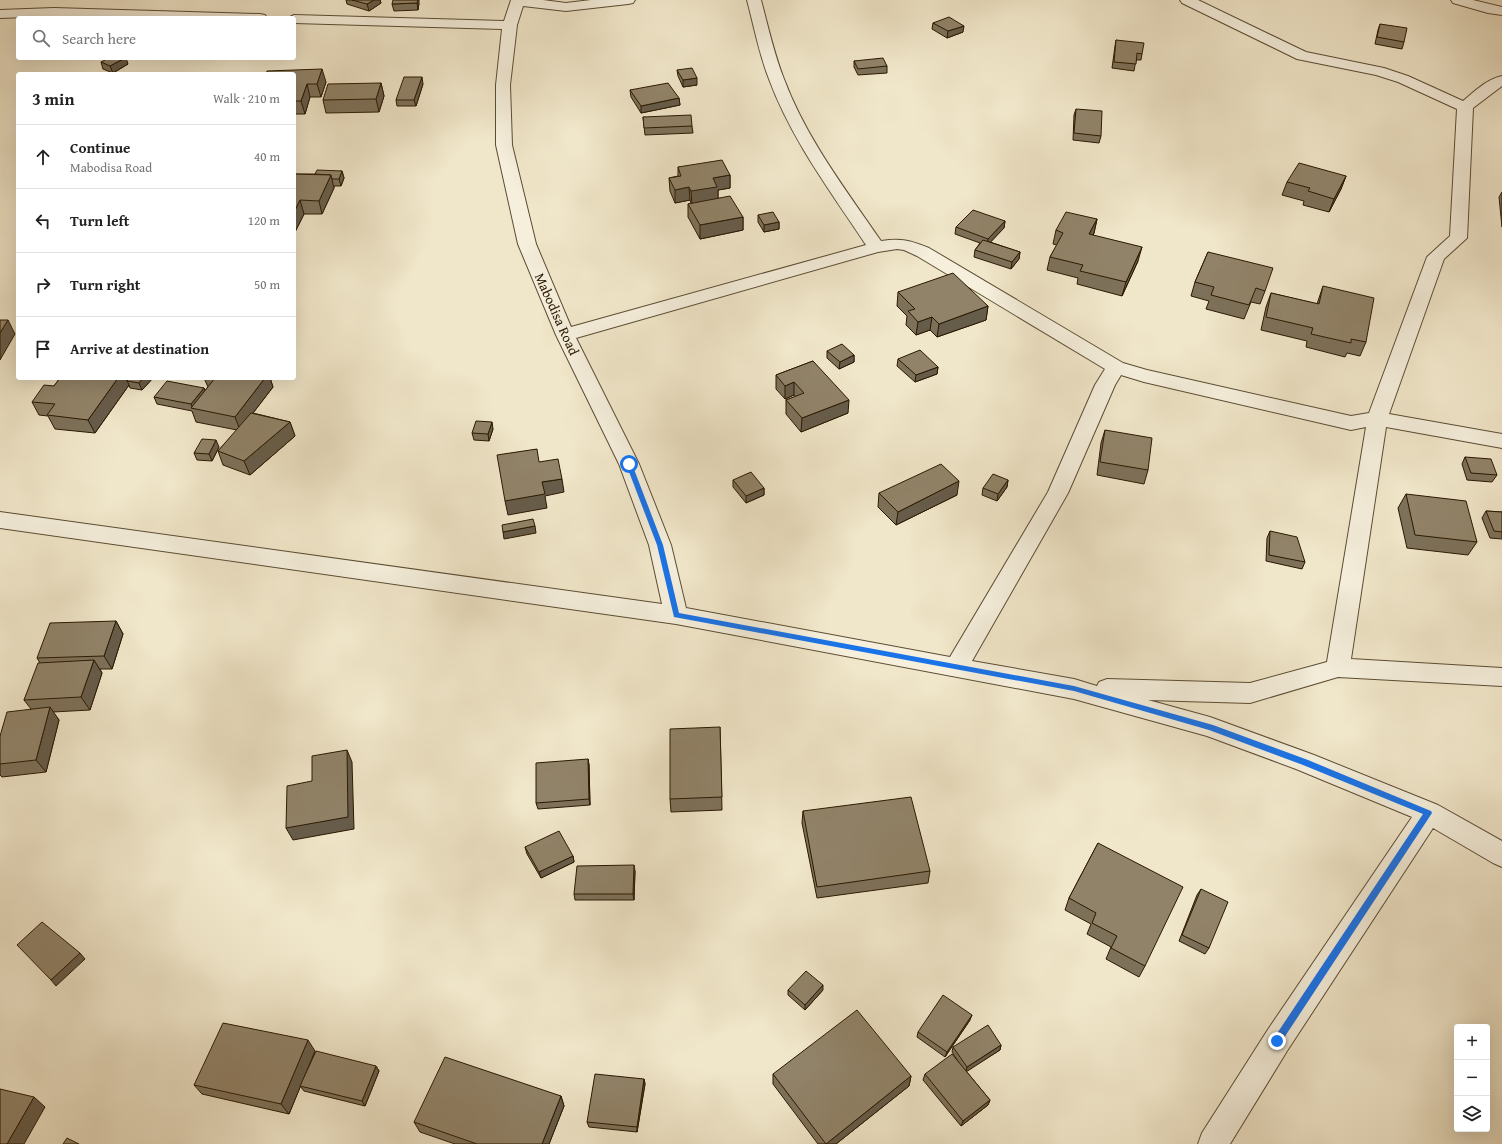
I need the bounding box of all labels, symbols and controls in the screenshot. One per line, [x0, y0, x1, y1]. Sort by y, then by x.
search box [16, 16, 296, 60]
icon: search [30, 27, 52, 49]
text: Search here [62, 28, 136, 49]
text: 3 min [32, 86, 74, 111]
text: Walk · 210 m [213, 89, 280, 108]
text: Continue [70, 137, 131, 158]
icon: ahead [32, 146, 54, 168]
text: 40 m [254, 147, 280, 166]
text: Mabodisa Road [70, 158, 152, 177]
icon: left [32, 210, 54, 232]
text: Turn left [70, 210, 129, 231]
text: 120 m [248, 211, 280, 230]
street label: Mabodisa Road [530, 270, 584, 359]
icon: right [32, 274, 54, 296]
text: Turn right [70, 274, 141, 295]
text: 50 m [254, 275, 280, 294]
icon: arrive [32, 338, 54, 360]
text: Arrive at destination [70, 338, 209, 359]
route start [620, 455, 638, 473]
map controls [1454, 1024, 1490, 1132]
button: + [1454, 1024, 1490, 1060]
route end [1268, 1032, 1286, 1050]
button: − [1454, 1060, 1490, 1096]
button: layers [1454, 1096, 1490, 1132]

